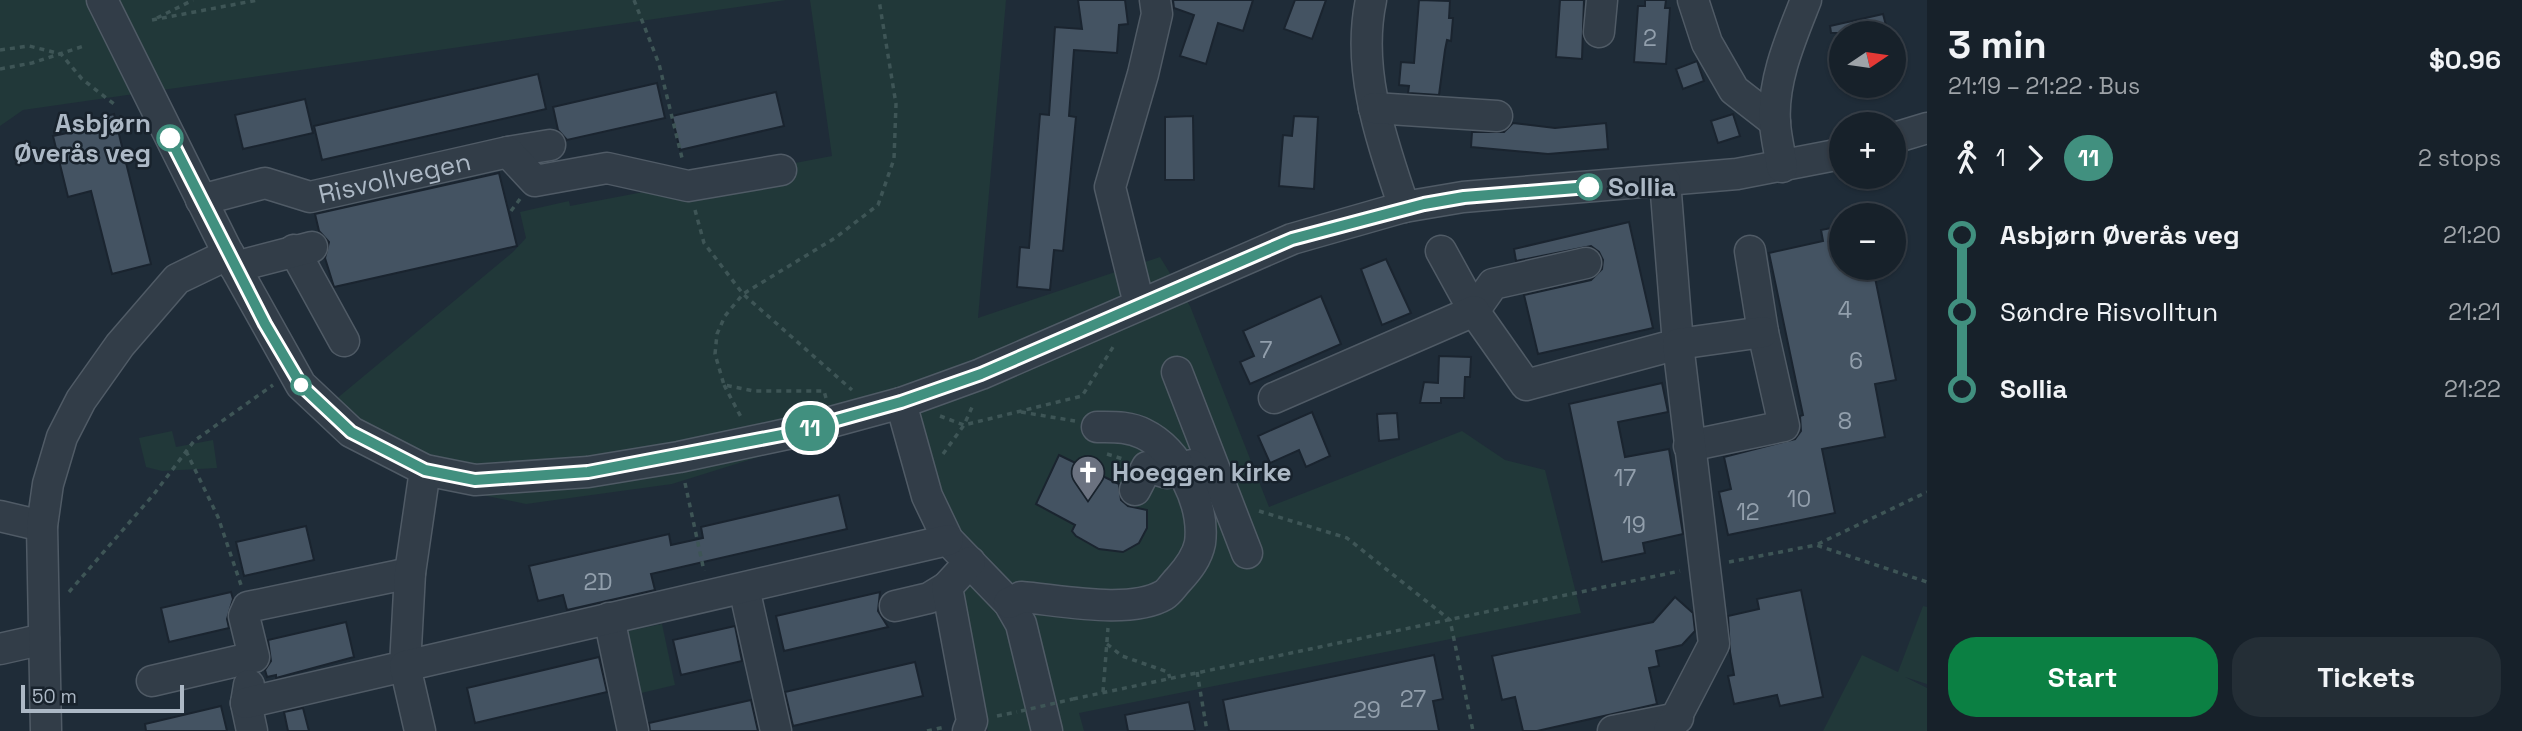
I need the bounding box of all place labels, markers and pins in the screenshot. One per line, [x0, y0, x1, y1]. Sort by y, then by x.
place label: Asbjørn Øverås veg [14, 106, 151, 170]
marker: Asbjørn Øverås veg [157, 125, 183, 151]
place label: Sollia [1608, 170, 1675, 204]
marker: Sollia [1576, 174, 1602, 200]
unlabelled marker [291, 375, 311, 395]
church icon: Hoeggen kirke [1069, 453, 1107, 502]
place label: Hoeggen kirke [1112, 455, 1292, 489]

